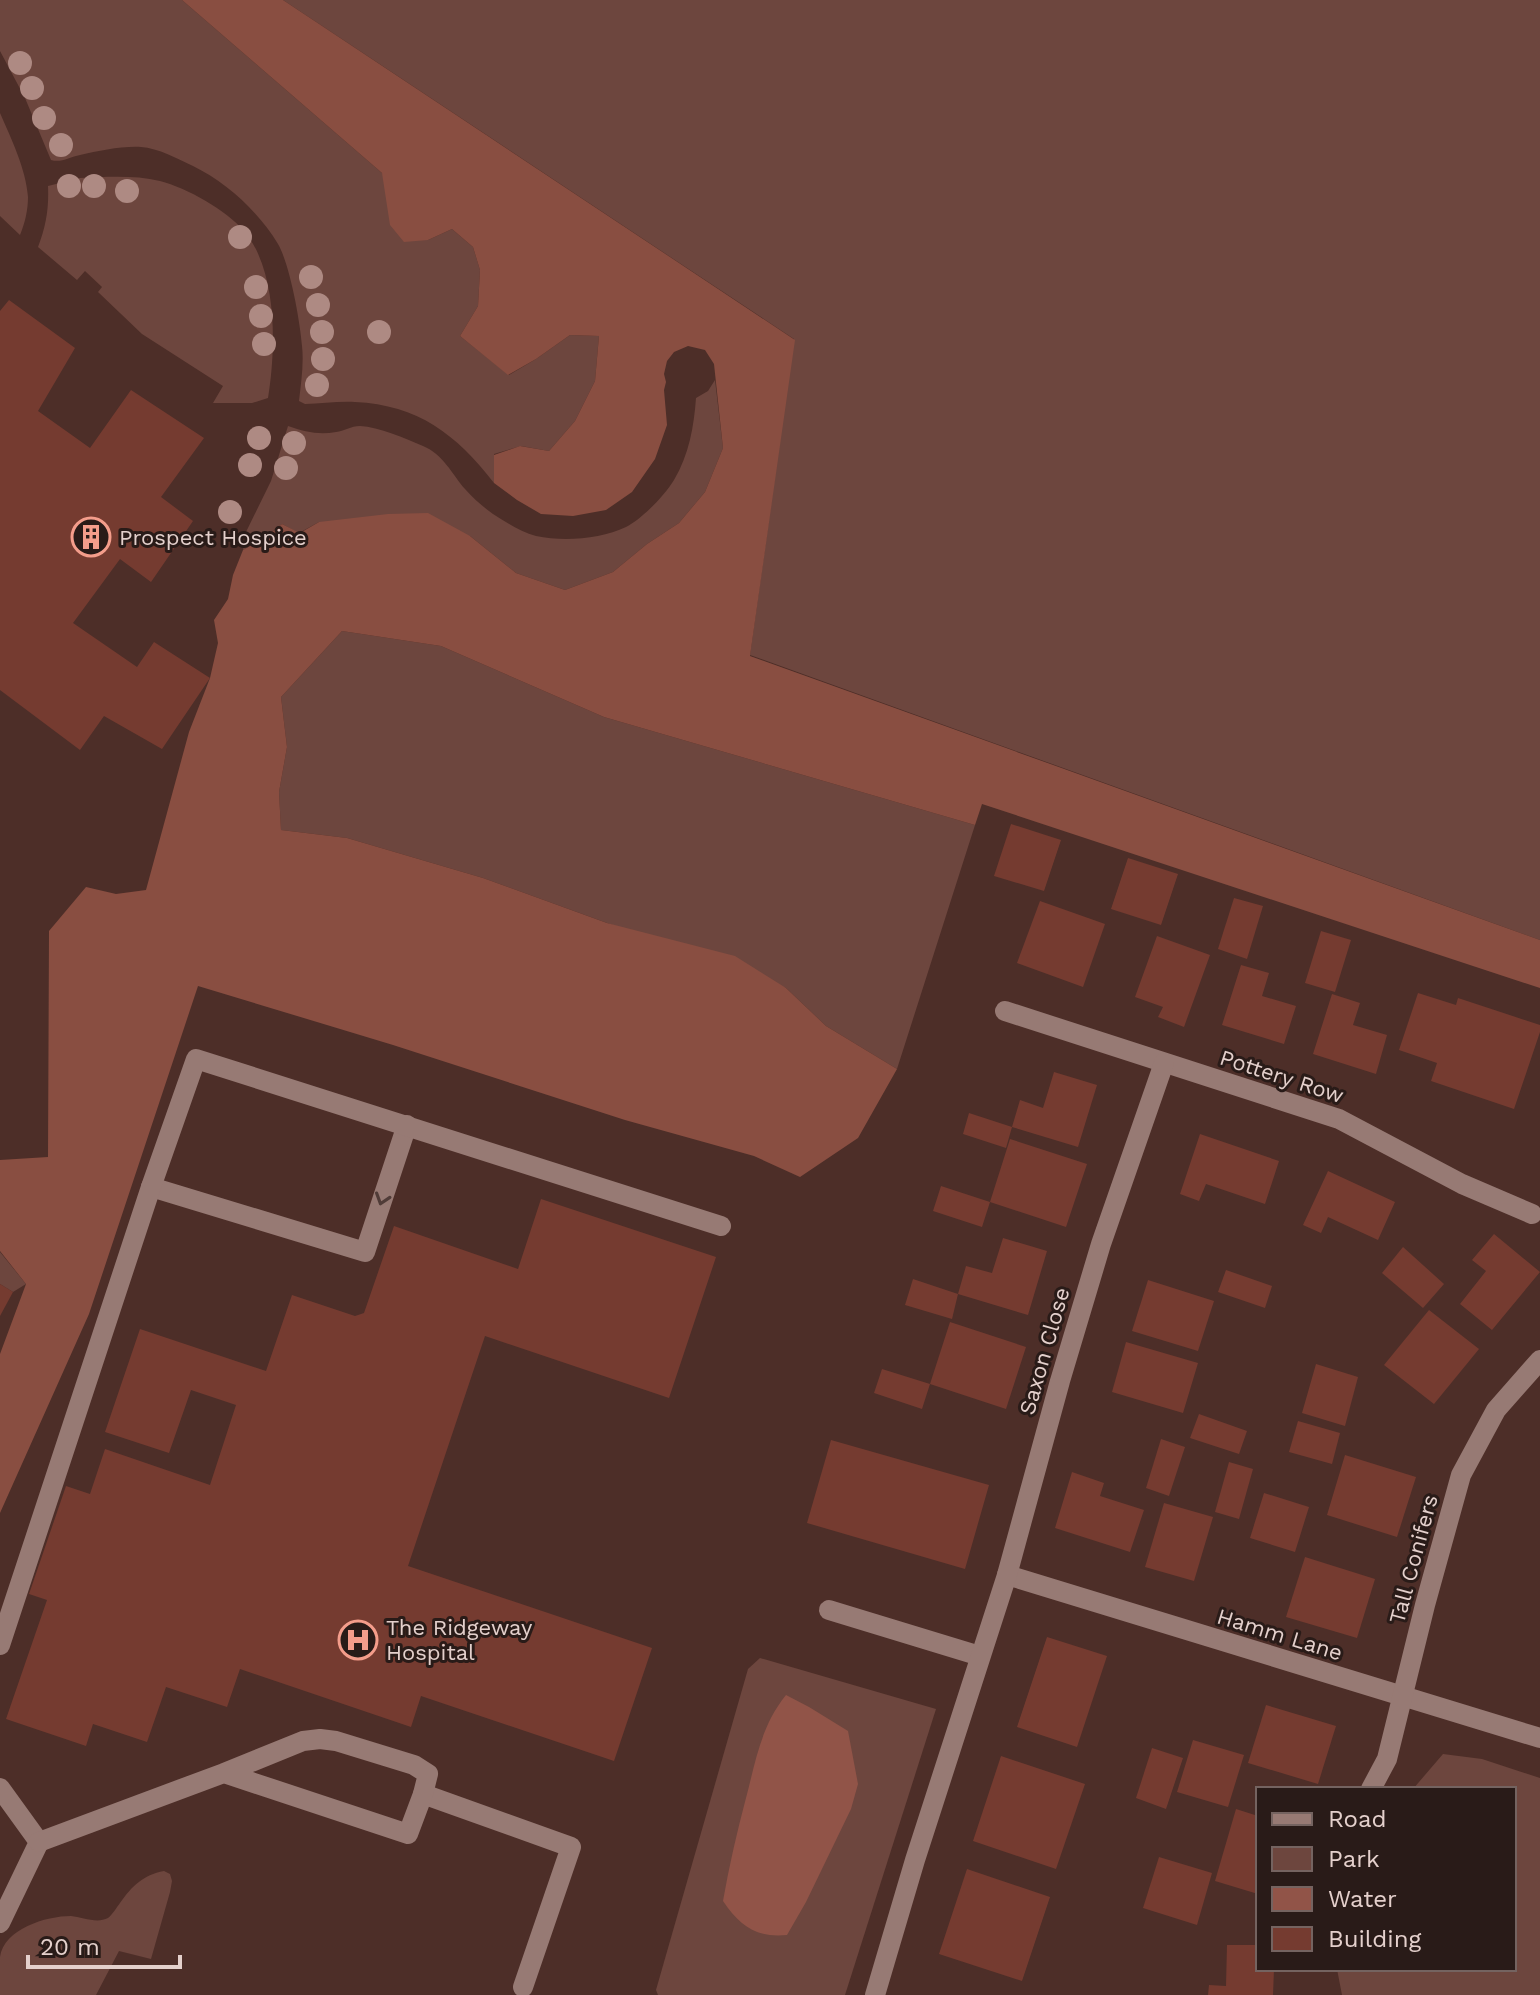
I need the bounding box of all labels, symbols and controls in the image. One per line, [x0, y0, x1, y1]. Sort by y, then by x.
building icon: Prospect Hospice [70, 516, 112, 558]
place label: Prospect Hospice [119, 525, 307, 550]
street label: Pottery Row [1217, 1045, 1347, 1108]
one-way arrow [376, 1192, 392, 1206]
street label: Saxon Close [1014, 1285, 1075, 1418]
street label: Tall Conifers [1384, 1492, 1443, 1626]
street label: Hamm Lane [1214, 1604, 1346, 1665]
place label: The Ridgeway Hospital [386, 1615, 533, 1665]
hospital icon: The Ridgeway Hospital [337, 1619, 379, 1661]
legend [1256, 1787, 1516, 1971]
text: Road [1328, 1805, 1387, 1833]
text: Park [1328, 1845, 1380, 1873]
text: Water [1328, 1885, 1397, 1913]
scale bar [28, 1919, 180, 1969]
text: Building [1328, 1925, 1421, 1953]
text: 20 m [40, 1933, 100, 1961]

